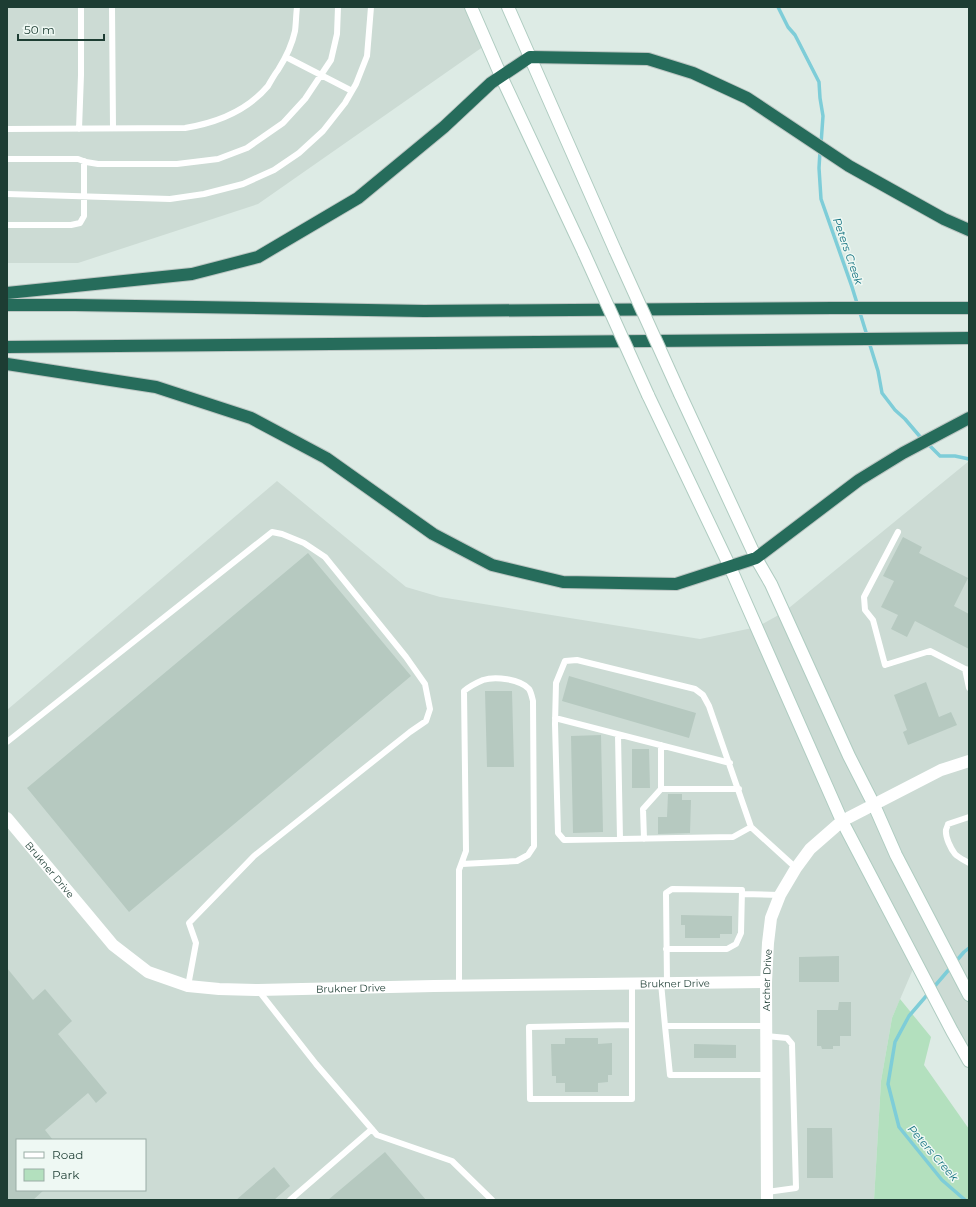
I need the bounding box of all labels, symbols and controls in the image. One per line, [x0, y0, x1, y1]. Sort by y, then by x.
scale bar [18, 16, 104, 42]
text: 50 m [24, 22, 55, 37]
water label: Peters Creek [830, 216, 866, 287]
street label: Brukner Drive [22, 839, 77, 901]
street label: Archer Drive [760, 949, 775, 1011]
street label: Brukner Drive [640, 977, 710, 991]
street label: Brukner Drive [316, 981, 386, 996]
water label: Peters Creek [905, 1122, 962, 1184]
legend [16, 1139, 146, 1191]
text: Road [52, 1147, 83, 1162]
text: Park [52, 1167, 80, 1182]

